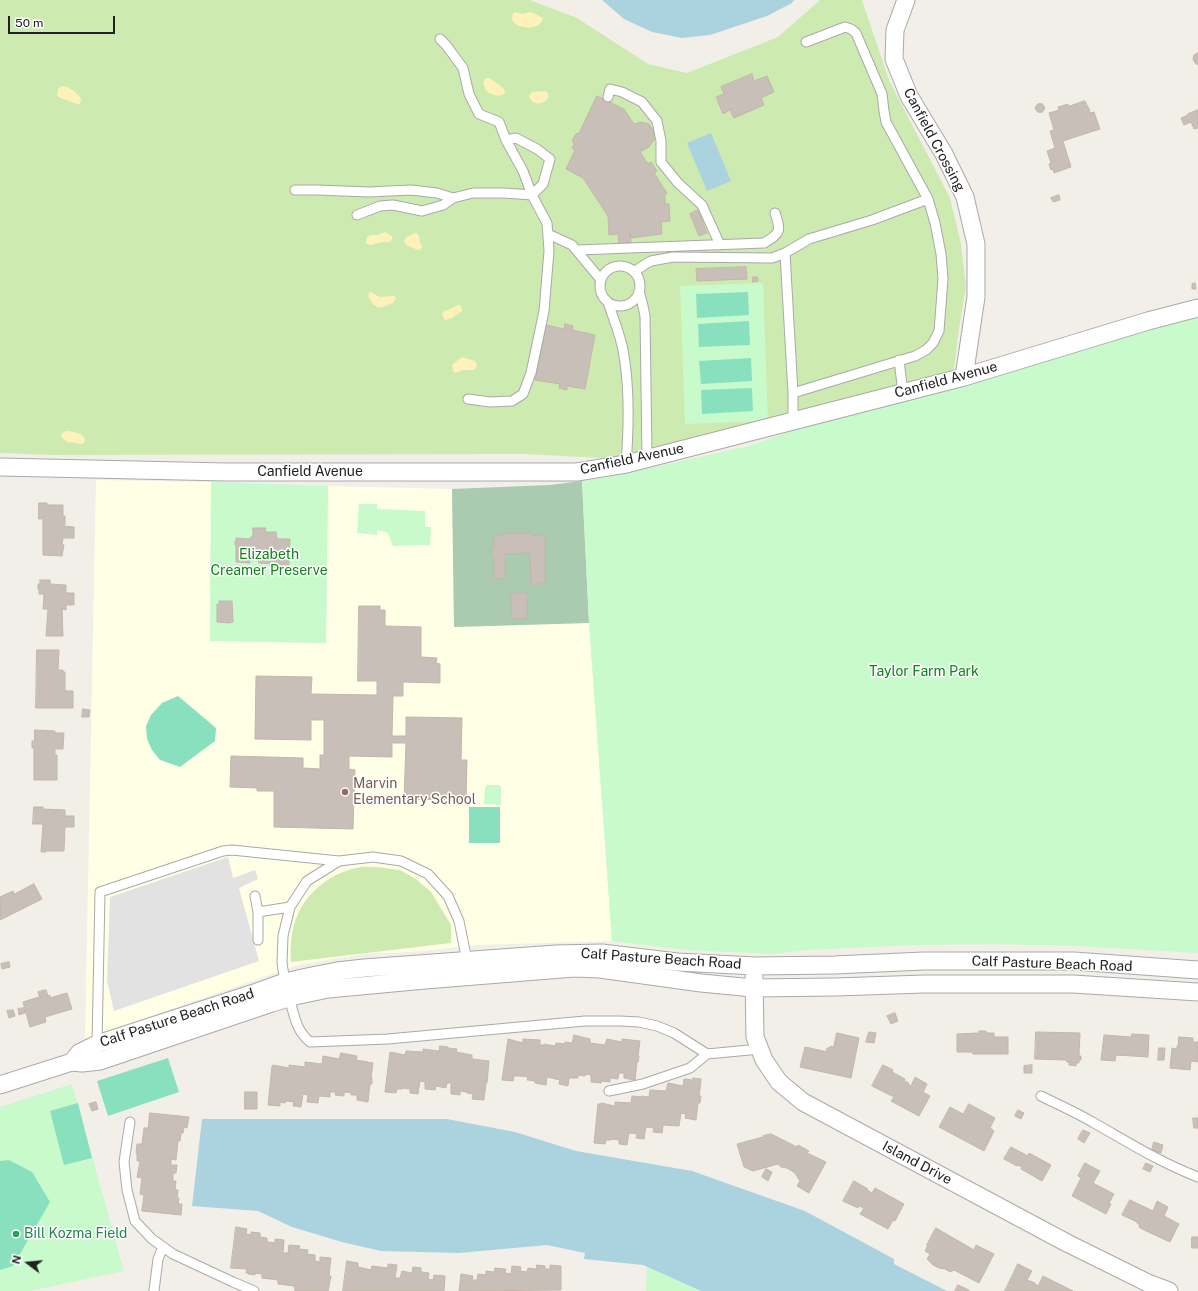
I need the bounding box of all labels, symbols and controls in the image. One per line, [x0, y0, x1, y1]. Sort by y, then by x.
scale bar [10, 8, 117, 34]
text: 50 m [15, 16, 43, 30]
street label: Canfield Crossing [900, 85, 968, 195]
street label: Canfield Avenue [893, 358, 999, 402]
street label: Canfield Avenue [579, 440, 685, 478]
street label: Canfield Avenue [257, 464, 363, 480]
park label: Elizabeth Creamer Preserve [210, 547, 328, 580]
park label: Taylor Farm Park [869, 664, 979, 680]
place label: Marvin Elementary School [353, 776, 476, 808]
marker: Marvin Elementary School [340, 787, 350, 797]
street label: Calf Pasture Beach Road [580, 945, 742, 973]
street label: Calf Pasture Beach Road [971, 953, 1133, 975]
street label: Calf Pasture Beach Road [98, 985, 256, 1051]
street label: Island Drive [879, 1138, 955, 1188]
place label: Bill Kozma Field [24, 1226, 127, 1242]
marker: Bill Kozma Field [11, 1229, 21, 1239]
north arrow [8, 1243, 48, 1283]
text: N [10, 1254, 23, 1265]

